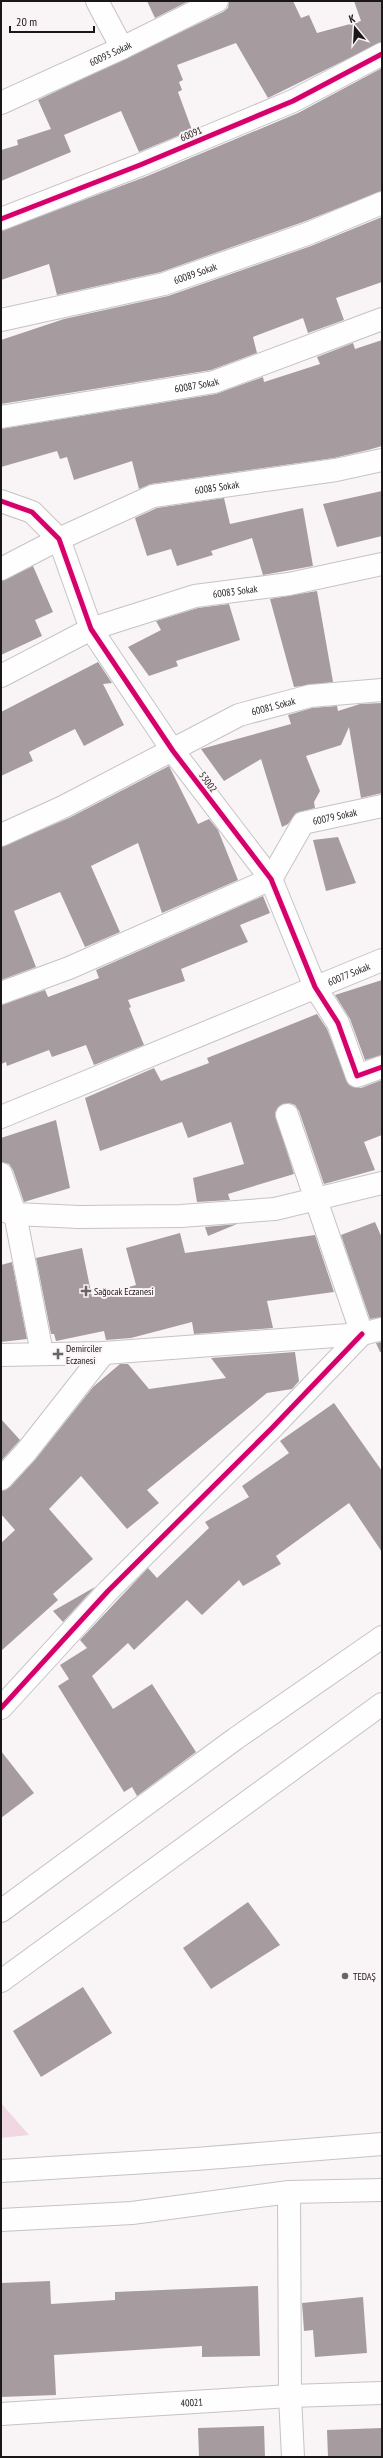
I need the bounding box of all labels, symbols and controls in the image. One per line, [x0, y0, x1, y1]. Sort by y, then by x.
scale bar [10, 8, 94, 34]
north arrow [335, 8, 375, 48]
text: K [347, 11, 357, 26]
text: 20 m [16, 14, 37, 29]
street label: 60093 Sokak [87, 38, 134, 69]
street label: 60091 [178, 124, 204, 144]
street label: 60089 Sokak [172, 259, 219, 287]
street label: 60087 Sokak [173, 374, 221, 395]
street label: 60085 Sokak [193, 477, 240, 497]
street label: 60083 Sokak [212, 582, 258, 600]
street label: 60081 Sokak [250, 694, 297, 718]
street label: 53002 [196, 769, 220, 795]
street label: 60079 Sokak [311, 805, 358, 827]
street label: 60077 Sokak [326, 959, 372, 988]
place label: Sağocak Eczanesi [94, 1285, 154, 1298]
marker: Sağocak Eczanesi [81, 1286, 91, 1296]
place label: Demirciler Eczanesi [66, 1342, 102, 1367]
marker: Demirciler Eczanesi [53, 1349, 63, 1359]
place label: TEDAŞ [353, 1970, 376, 1983]
marker: TEDAŞ [340, 1971, 350, 1981]
street label: 40021 [180, 2395, 203, 2409]

